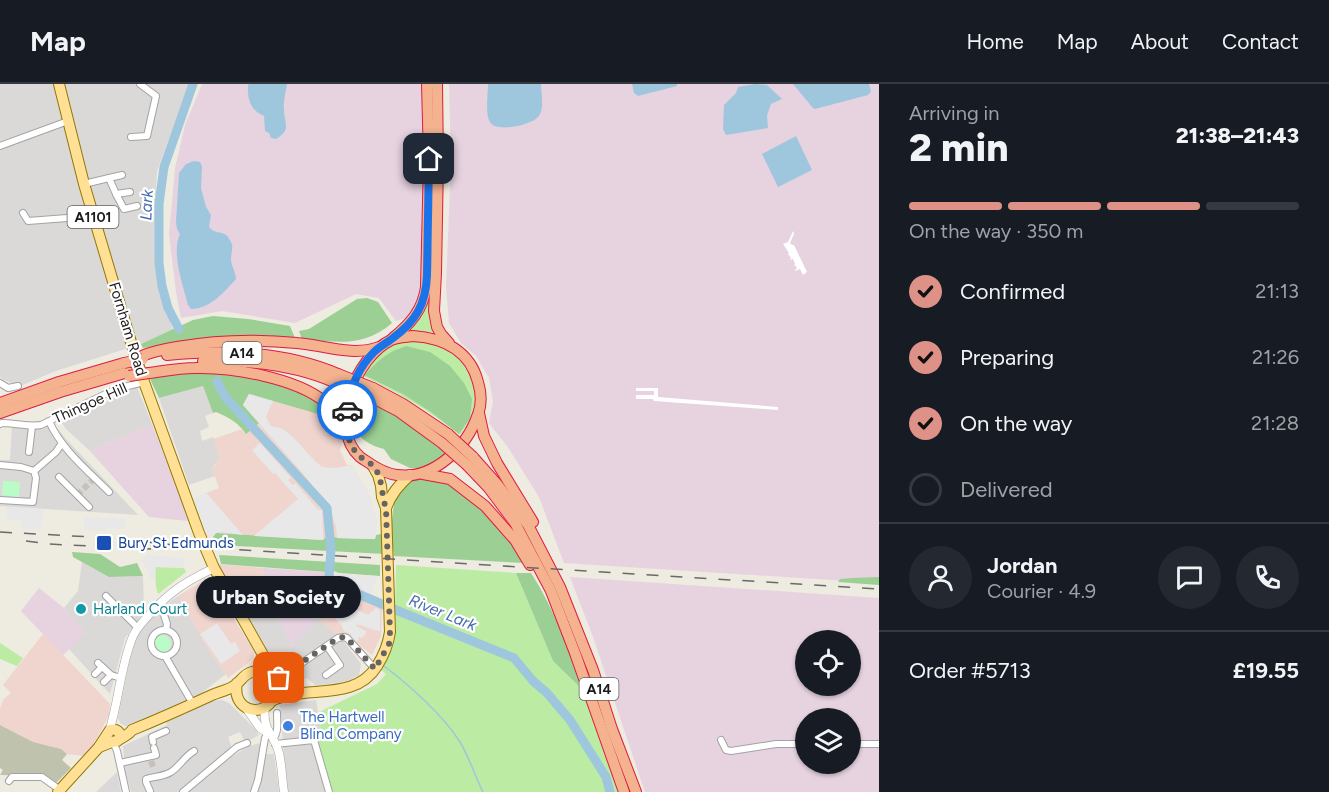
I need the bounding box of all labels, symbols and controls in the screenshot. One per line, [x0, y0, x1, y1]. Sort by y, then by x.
text: Map [30, 24, 86, 58]
text: Home [967, 29, 1024, 54]
text: Map [1057, 29, 1098, 54]
text: About [1131, 29, 1189, 54]
text: Contact [1222, 29, 1299, 54]
text: Arriving in [909, 101, 999, 125]
text: 21:38–21:43 [1176, 122, 1299, 149]
text: 2 min [909, 124, 1009, 171]
pin [403, 133, 454, 184]
icon: home [412, 142, 445, 175]
water label: Lark [136, 188, 157, 221]
road number: A1101 [68, 206, 118, 228]
text: On the way · 350 m [909, 219, 1083, 243]
icon: check [909, 275, 942, 308]
text: Confirmed [960, 278, 1065, 305]
text: 21:13 [1255, 279, 1299, 303]
street label: Fornham Road [105, 280, 151, 378]
icon: check [909, 341, 942, 374]
road number: A14 [222, 342, 262, 364]
text: Preparing [960, 344, 1054, 371]
text: 21:26 [1252, 345, 1299, 369]
street label: Thingoe Hill [50, 379, 130, 427]
courier [317, 380, 377, 440]
icon: car [331, 394, 364, 427]
icon: check [909, 407, 942, 440]
text: On the way [960, 410, 1072, 437]
text: 21:28 [1251, 411, 1299, 435]
text: Delivered [960, 476, 1053, 503]
marker: Bury St Edmunds [95, 534, 113, 552]
place label: Bury St Edmunds [118, 534, 234, 552]
button: person [909, 546, 972, 609]
button: chat [1158, 546, 1221, 609]
button: phone [1236, 546, 1299, 609]
text: Jordan [987, 552, 1058, 579]
callout: Urban Society [196, 576, 362, 618]
text: Courier · 4.9 [987, 579, 1096, 603]
text: Urban Society [212, 585, 345, 609]
water label: River Lark [406, 590, 480, 635]
place label: Harland Court [93, 600, 188, 618]
marker: Harland Court [74, 602, 88, 616]
map controls [795, 630, 861, 774]
button: locate [795, 630, 861, 696]
pin [253, 652, 304, 703]
text: Order #5713 [909, 657, 1031, 684]
text: £19.55 [1233, 657, 1299, 684]
icon: bag [262, 661, 295, 694]
road number: A14 [580, 678, 618, 700]
place label: The Hartwell Blind Company [300, 708, 402, 743]
button: layers [795, 708, 861, 774]
marker: The Hartwell Blind Company [281, 719, 295, 733]

